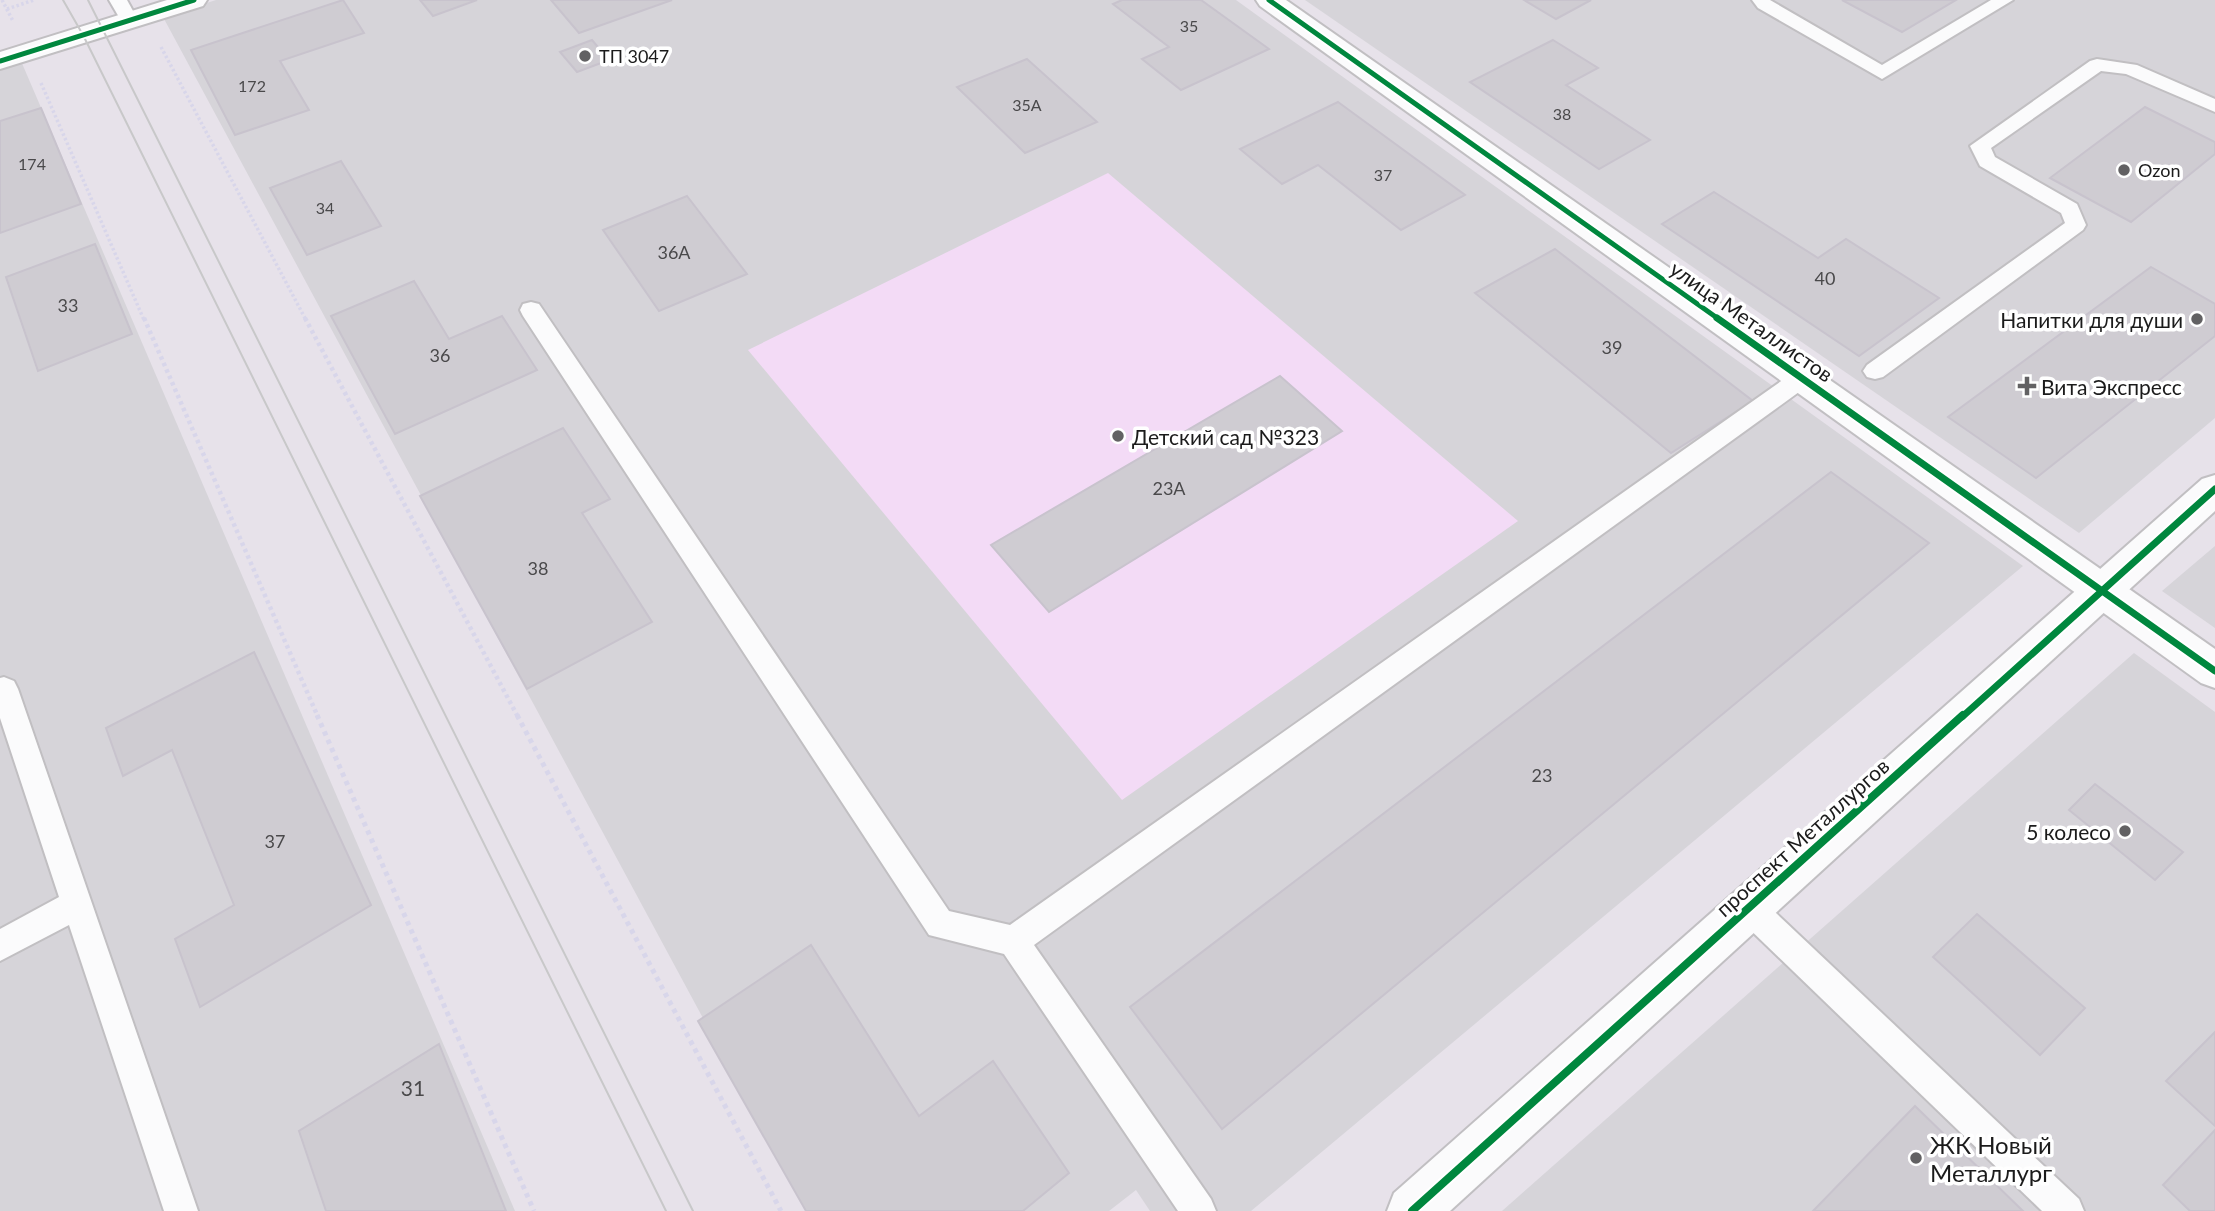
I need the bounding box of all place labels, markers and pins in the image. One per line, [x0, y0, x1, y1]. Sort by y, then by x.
place label: ТП 3047 [599, 45, 669, 67]
marker: ТП 3047 [577, 48, 593, 64]
place label: Ozon [2138, 159, 2180, 181]
marker: Ozon [2116, 162, 2132, 178]
place label: Напитки для души [2000, 307, 2183, 332]
marker: Напитки для души [2189, 311, 2205, 327]
place label: Вита Экспресс [2041, 374, 2182, 399]
marker: Вита Экспресс [2019, 378, 2035, 394]
place label: Детский сад №323 [1132, 424, 1319, 449]
marker: Детский сад №323 [1110, 428, 1126, 444]
place label: 5 колесо [2026, 819, 2111, 844]
marker: 5 колесо [2117, 823, 2133, 839]
place label: ЖК Новый Металлург [1930, 1130, 2052, 1187]
marker: ЖК Новый Металлург [1908, 1150, 1924, 1166]

